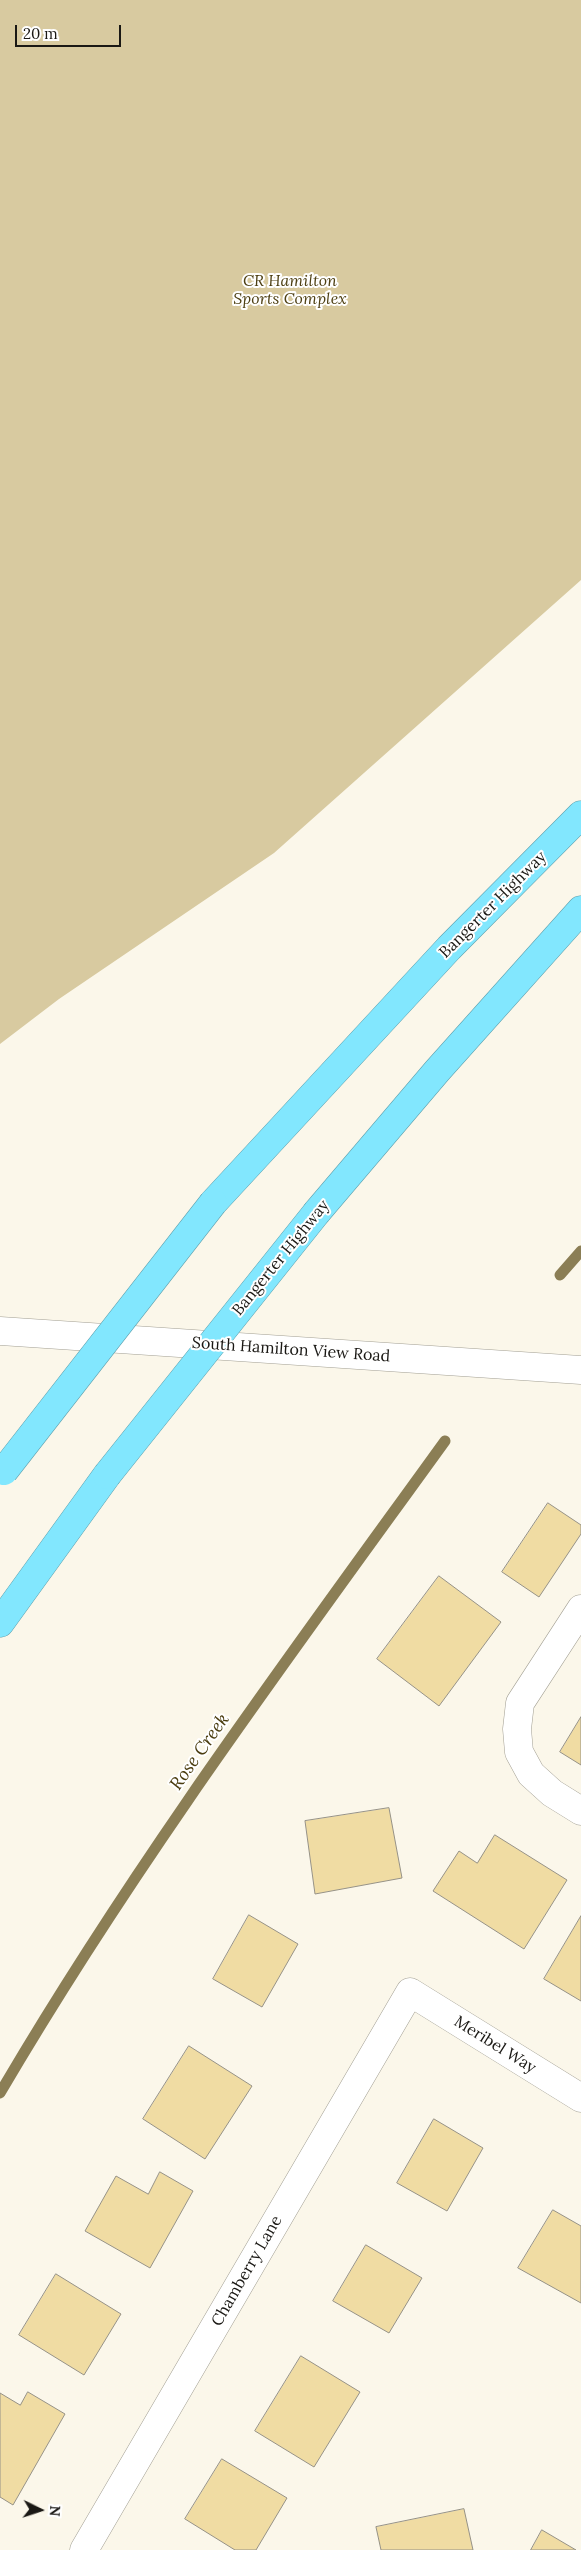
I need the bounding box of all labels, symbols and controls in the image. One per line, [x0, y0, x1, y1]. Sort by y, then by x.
scale bar [18, 15, 124, 47]
text: 20 m [23, 24, 58, 43]
park label: CR Hamilton Sports Complex [233, 271, 347, 309]
street label: Bangerter Highway [436, 848, 550, 962]
street label: Bangerter Highway [228, 1196, 334, 1320]
street label: South Hamilton View Road [191, 1333, 391, 1367]
water label: Rose Creek [166, 1710, 234, 1794]
street label: Meribel Way [450, 2012, 540, 2078]
street label: Chamberry Lane [208, 2212, 286, 2330]
north arrow [15, 2485, 65, 2535]
text: N [46, 2505, 64, 2517]

